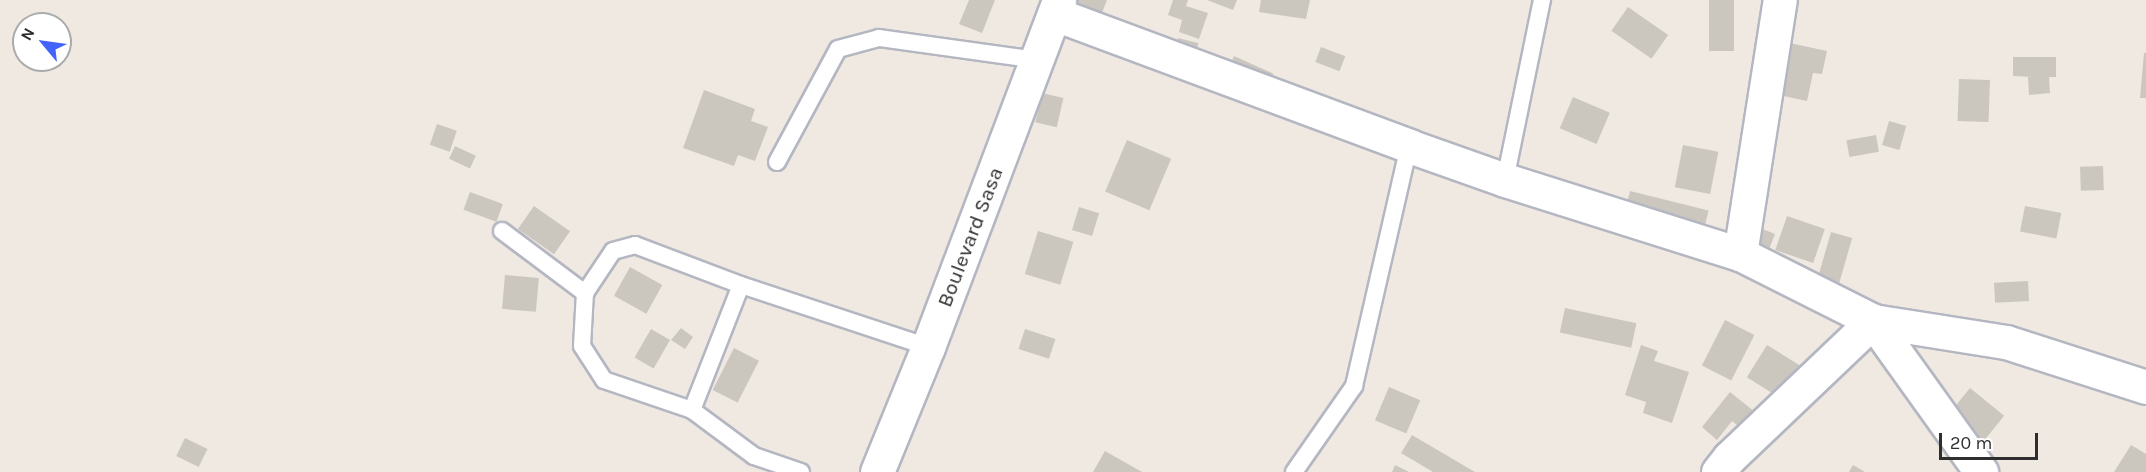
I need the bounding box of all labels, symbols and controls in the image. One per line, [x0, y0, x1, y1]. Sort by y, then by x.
north arrow [12, 12, 72, 72]
text: N [16, 24, 39, 44]
street label: Boulevard Sasa [932, 163, 1008, 311]
scale bar [1942, 421, 2041, 459]
text: 20 m [1950, 432, 1992, 454]

